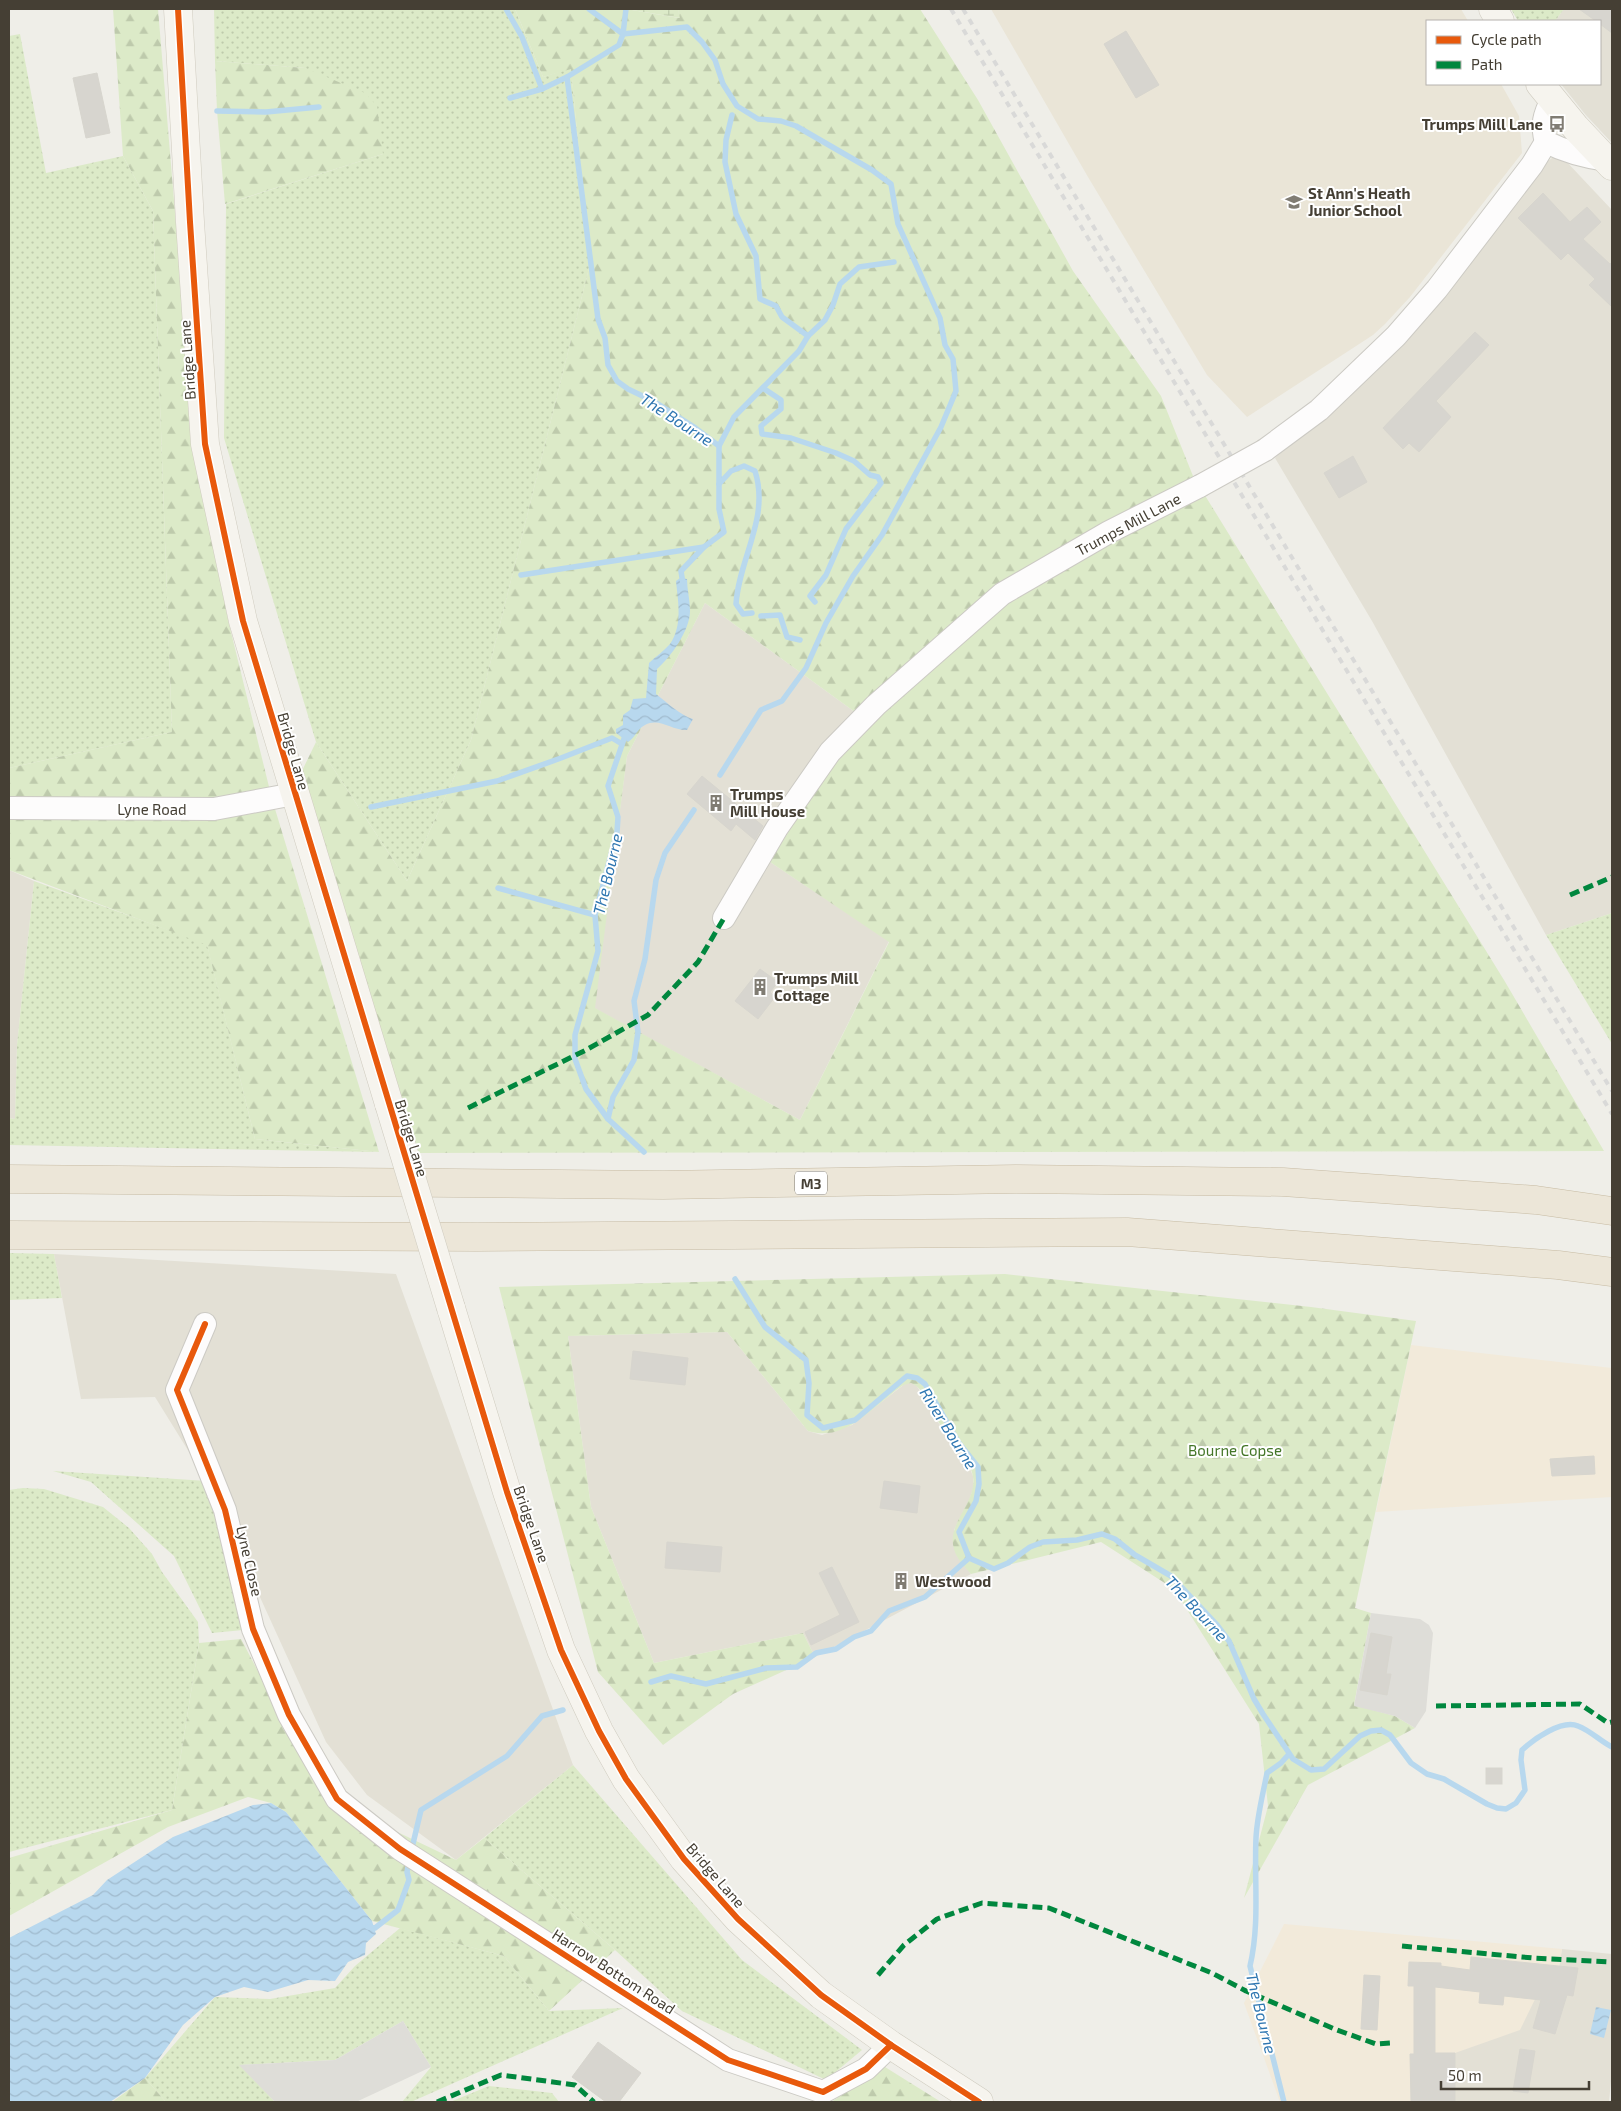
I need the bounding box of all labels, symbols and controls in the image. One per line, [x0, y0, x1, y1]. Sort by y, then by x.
legend [1426, 20, 1601, 85]
text: Cycle path [1471, 30, 1542, 48]
text: Path [1471, 55, 1502, 73]
bus stop icon: Trumps Mill Lane [1547, 114, 1567, 134]
place label: Trumps Mill Lane [1422, 115, 1543, 133]
place label: St Ann's Heath Junior School [1308, 184, 1410, 219]
school or university icon: St Ann's Heath Junior School [1284, 192, 1304, 212]
street label: Bridge Lane [175, 319, 199, 401]
water label: The Bourne [637, 388, 717, 450]
street label: Trumps Mill Lane [1072, 489, 1184, 559]
street label: Bridge Lane [274, 710, 314, 792]
place label: Trumps Mill House [730, 785, 805, 820]
building icon: Trumps Mill House [706, 793, 726, 813]
street label: Lyne Road [117, 800, 187, 818]
water label: The Bourne [588, 831, 626, 916]
place label: Trumps Mill Cottage [774, 969, 858, 1004]
building icon: Trumps Mill Cottage [750, 977, 770, 997]
street label: Bridge Lane [392, 1097, 432, 1179]
road number: M3 [795, 1172, 827, 1194]
water label: River Bourne [916, 1384, 982, 1473]
park label: Bourne Copse [1188, 1441, 1282, 1459]
street label: Bridge Lane [510, 1483, 554, 1565]
street label: Lyne Close [233, 1524, 267, 1598]
building icon: Westwood [891, 1571, 911, 1591]
water label: The Bourne [1162, 1571, 1232, 1645]
place label: Westwood [915, 1572, 991, 1590]
street label: Bridge Lane [683, 1839, 749, 1911]
street label: Harrow Bottom Road [549, 1925, 679, 2017]
water label: The Bourne [1243, 1971, 1281, 2056]
scale bar [1441, 2058, 1588, 2090]
text: 50 m [1448, 2066, 1482, 2084]

